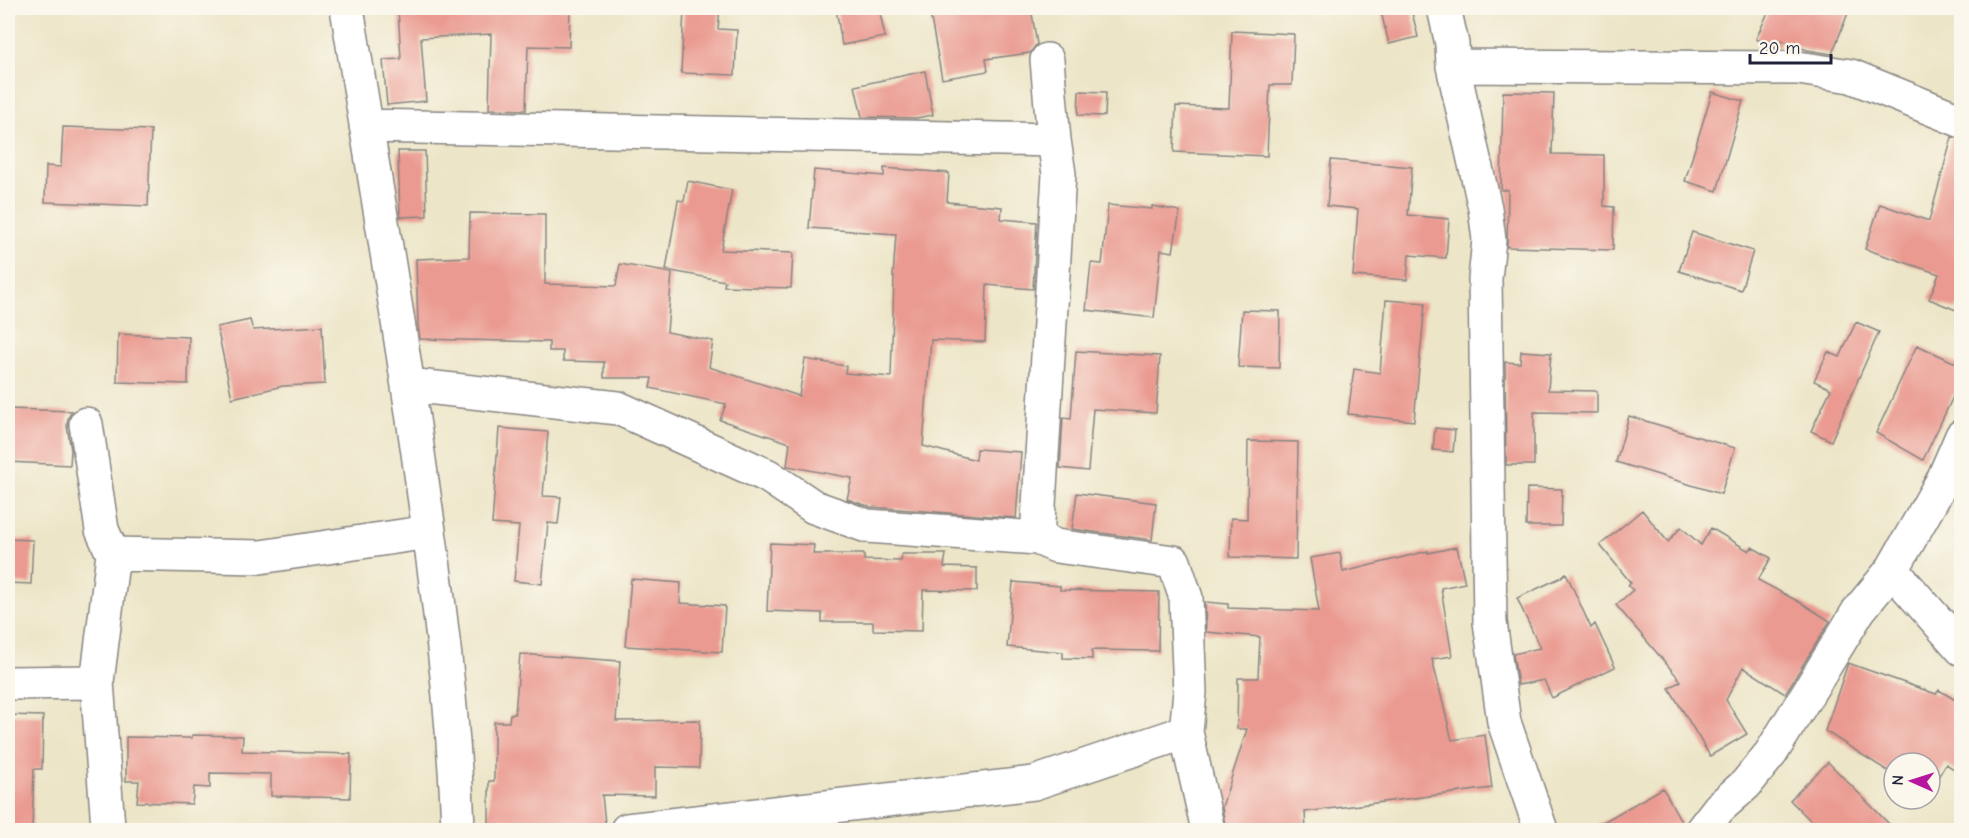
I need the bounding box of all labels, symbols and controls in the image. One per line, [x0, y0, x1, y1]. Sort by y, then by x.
scale bar [1750, 27, 1831, 65]
text: 20 m [1759, 38, 1800, 59]
north arrow [1882, 751, 1942, 811]
text: N [1889, 775, 1907, 786]

